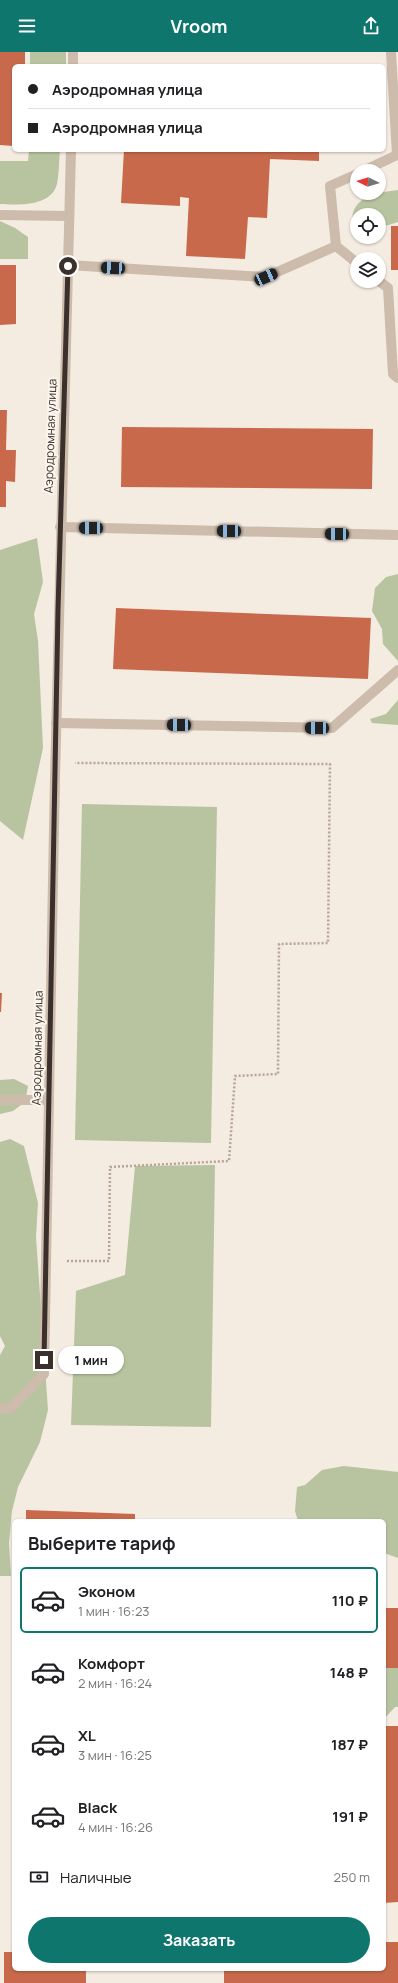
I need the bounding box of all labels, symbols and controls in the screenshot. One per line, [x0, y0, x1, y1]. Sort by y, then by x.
text: Vroom [171, 14, 227, 38]
icon: menu [16, 15, 38, 37]
icon: share [360, 15, 382, 37]
text: Аэродромная улица [52, 79, 203, 100]
text: Аэродромная улица [52, 117, 203, 138]
north arrow [350, 164, 386, 200]
map controls [350, 164, 386, 288]
button: locate [350, 208, 386, 244]
button: layers [350, 252, 386, 288]
route start [59, 257, 77, 275]
car [101, 261, 125, 275]
car [253, 267, 279, 287]
street label: Аэродромная улица [40, 378, 60, 494]
car [79, 522, 103, 534]
car [217, 525, 241, 537]
car [325, 528, 349, 540]
car [167, 719, 191, 731]
car [305, 722, 329, 734]
street label: Аэродромная улица [27, 990, 47, 1106]
callout: 1 мин [58, 1346, 124, 1374]
route end [35, 1351, 53, 1369]
text: 1 мин [74, 1351, 108, 1369]
text: Выберите тариф [28, 1531, 176, 1555]
text: Эконом [78, 1581, 135, 1602]
icon: car [30, 1582, 66, 1618]
text: 110 ₽ [332, 1590, 368, 1611]
text: 1 мин · 16:23 [78, 1602, 150, 1620]
text: Комфорт [78, 1653, 145, 1674]
icon: car [30, 1654, 66, 1690]
text: 148 ₽ [330, 1662, 368, 1683]
text: 2 мин · 16:24 [78, 1674, 152, 1692]
text: XL [78, 1725, 96, 1746]
icon: car [30, 1726, 66, 1762]
text: 187 ₽ [331, 1734, 368, 1755]
text: 3 мин · 16:25 [78, 1746, 152, 1764]
text: Black [78, 1797, 117, 1818]
icon: car [30, 1798, 66, 1834]
text: 191 ₽ [332, 1806, 368, 1827]
text: 4 мин · 16:26 [78, 1818, 153, 1836]
icon: cash [28, 1866, 50, 1888]
text: Наличные [60, 1867, 132, 1888]
text: 250 m [334, 1868, 370, 1886]
button: Заказать [28, 1917, 370, 1963]

